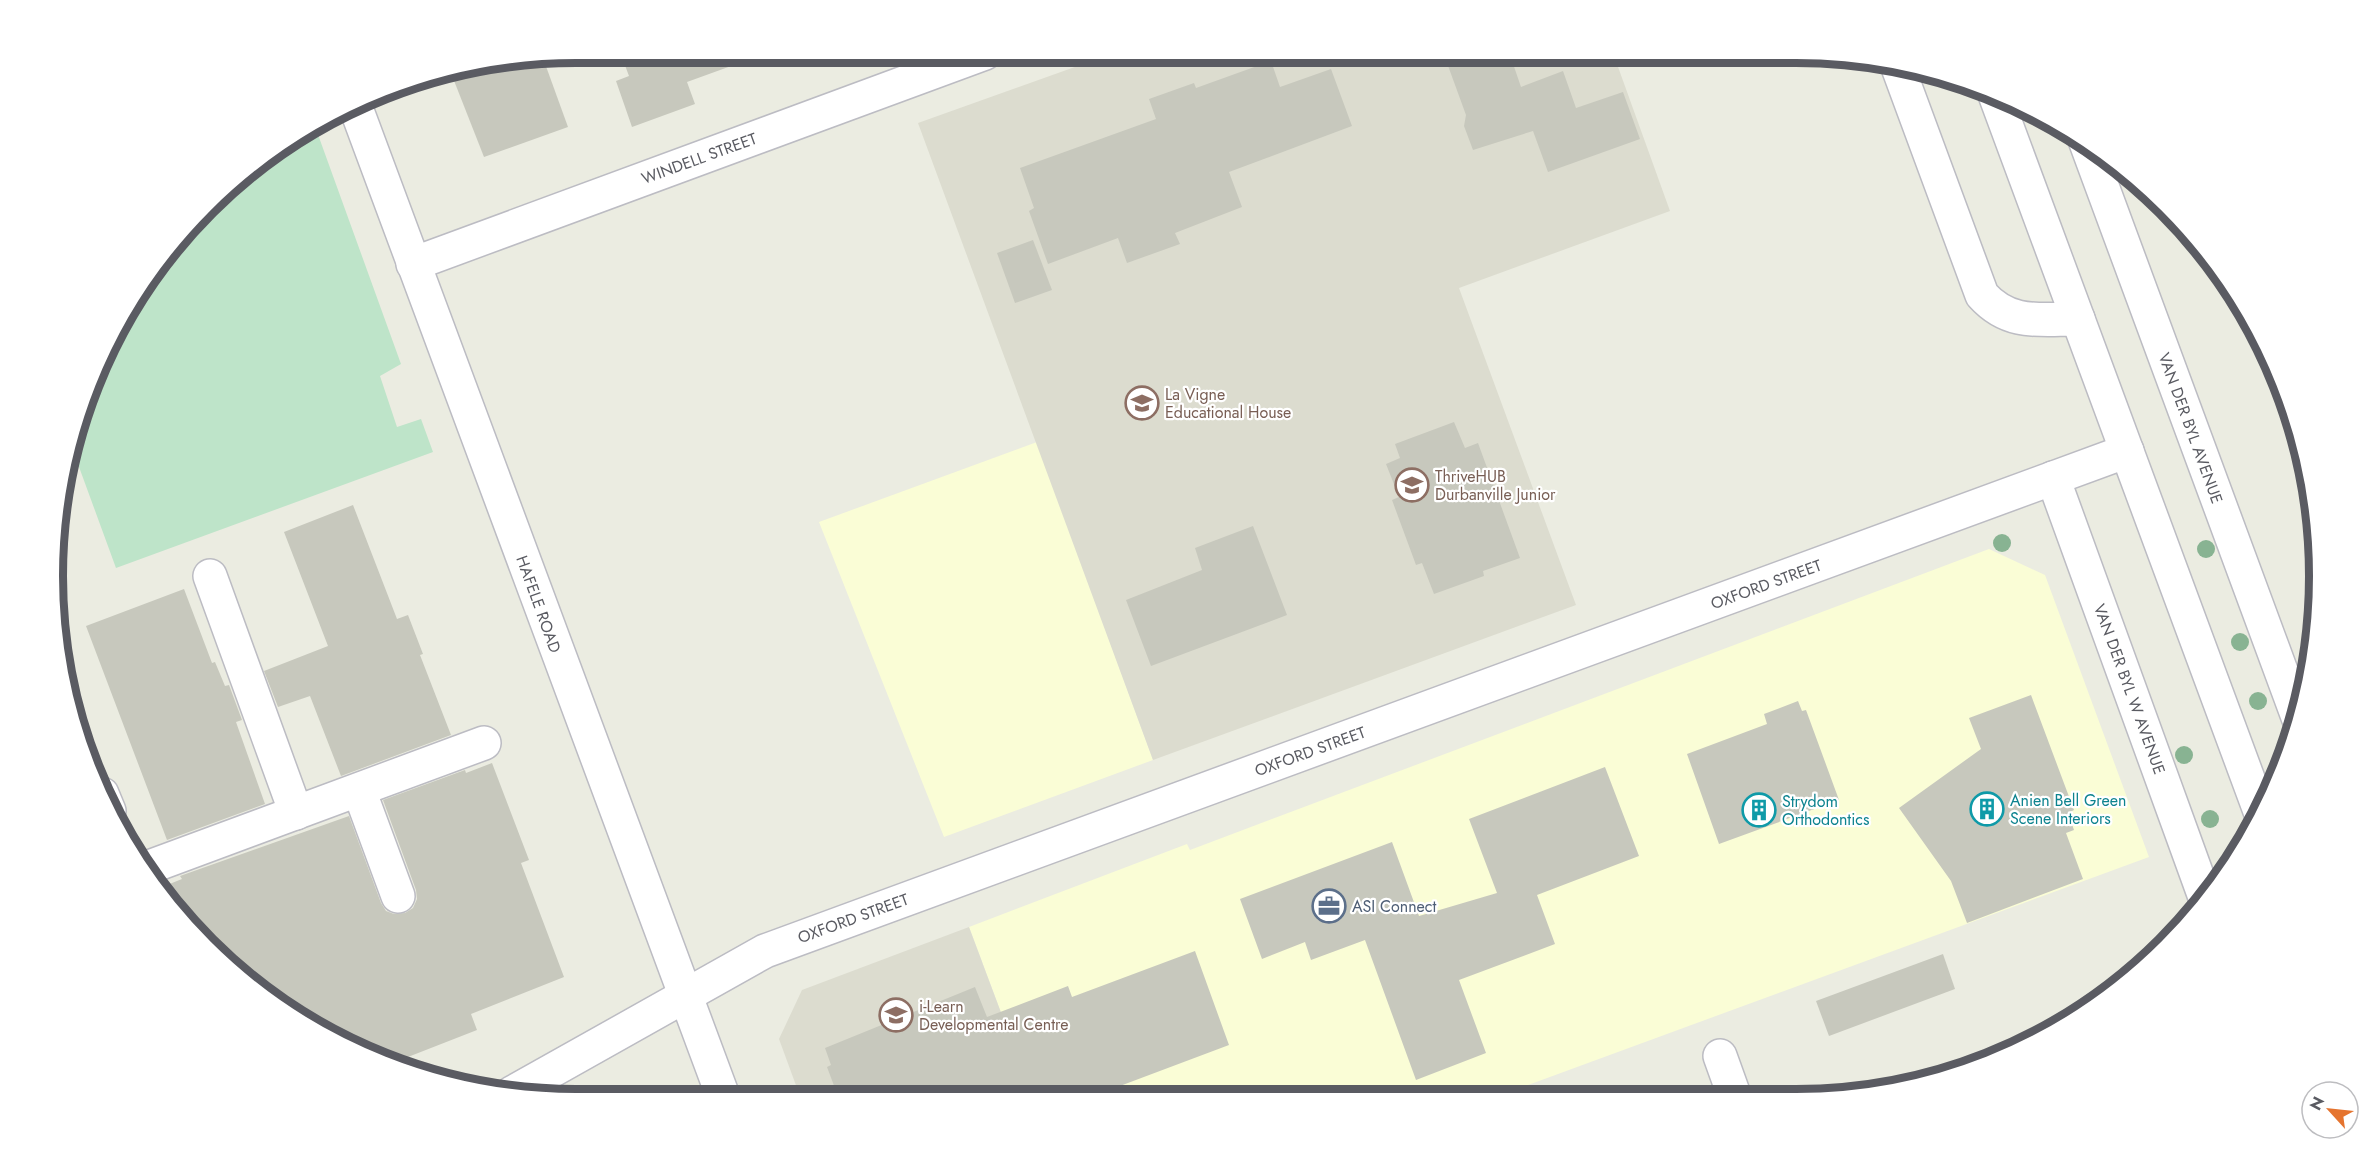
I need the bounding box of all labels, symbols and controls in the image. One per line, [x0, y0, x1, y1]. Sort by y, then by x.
street label: WINDELL STREET [638, 127, 761, 190]
street label: VAN DER BYL AVENUE [2153, 349, 2229, 507]
place label: La Vigne Educational House [1165, 383, 1291, 424]
school or university icon: La Vigne Educational House [1124, 385, 1160, 421]
place label: ThriveHUB Durbanville Junior [1435, 465, 1556, 506]
school or university icon: ThriveHUB Durbanville Junior [1394, 467, 1430, 503]
street label: HAFELE ROAD [510, 552, 567, 656]
street label: OXFORD STREET [1707, 554, 1825, 615]
street label: VAN DER BYL W AVENUE [2088, 601, 2171, 778]
street label: OXFORD STREET [1251, 721, 1369, 782]
place label: Anien Bell Green Scene Interiors [2010, 789, 2126, 830]
place label: Strydom Orthodontics [1782, 790, 1869, 831]
building icon: Anien Bell Green Scene Interiors [1969, 791, 2005, 827]
building icon: Strydom Orthodontics [1741, 792, 1777, 828]
street label: OXFORD STREET [794, 888, 912, 949]
office icon: ASI Connect [1311, 888, 1347, 924]
place label: ASI Connect [1352, 895, 1436, 918]
place label: i-Learn Developmental Centre [919, 995, 1069, 1036]
school or university icon: i-Learn Developmental Centre [878, 997, 914, 1033]
north arrow [2300, 1080, 2360, 1140]
text: N [2304, 1093, 2330, 1114]

